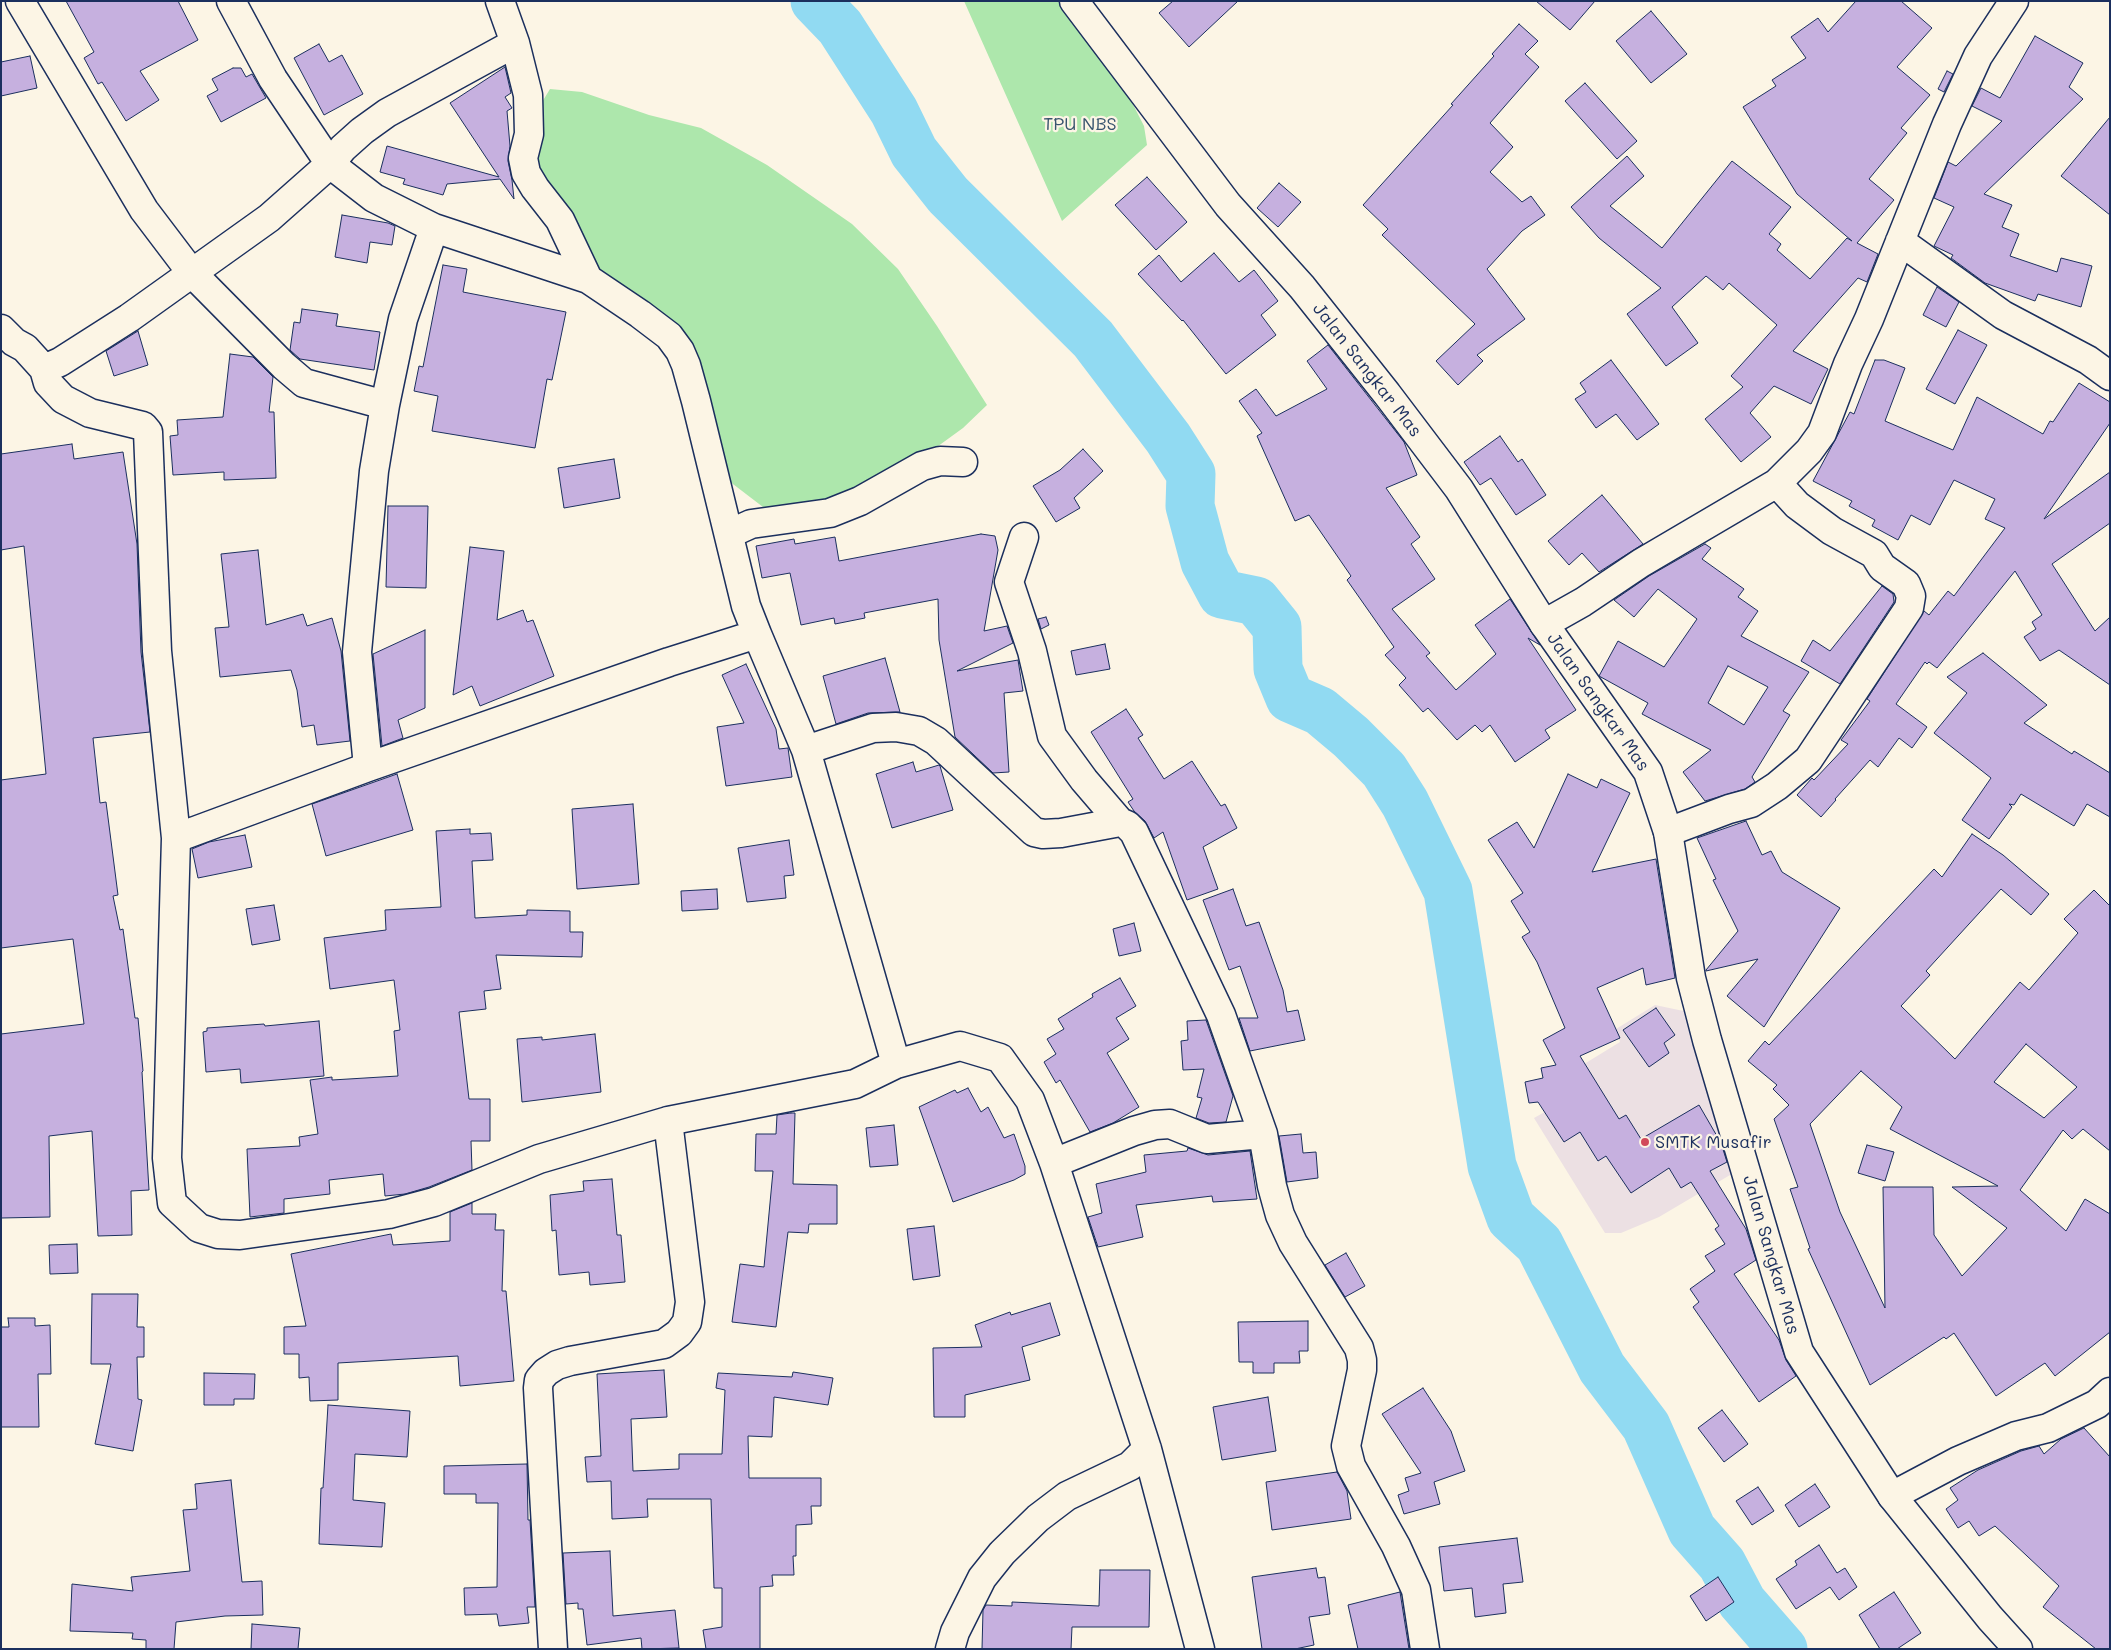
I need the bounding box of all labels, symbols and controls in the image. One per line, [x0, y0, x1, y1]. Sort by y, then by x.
park label: TPU NBS [1043, 113, 1117, 135]
street label: Jalan Sangkar Mas [1308, 299, 1426, 441]
street label: Jalan Sangkar Mas [1542, 629, 1654, 775]
place label: SMTK Musafir [1655, 1131, 1772, 1153]
marker: SMTK Musafir [1639, 1136, 1651, 1148]
street label: Jalan Sangkar Mas [1738, 1173, 1804, 1337]

